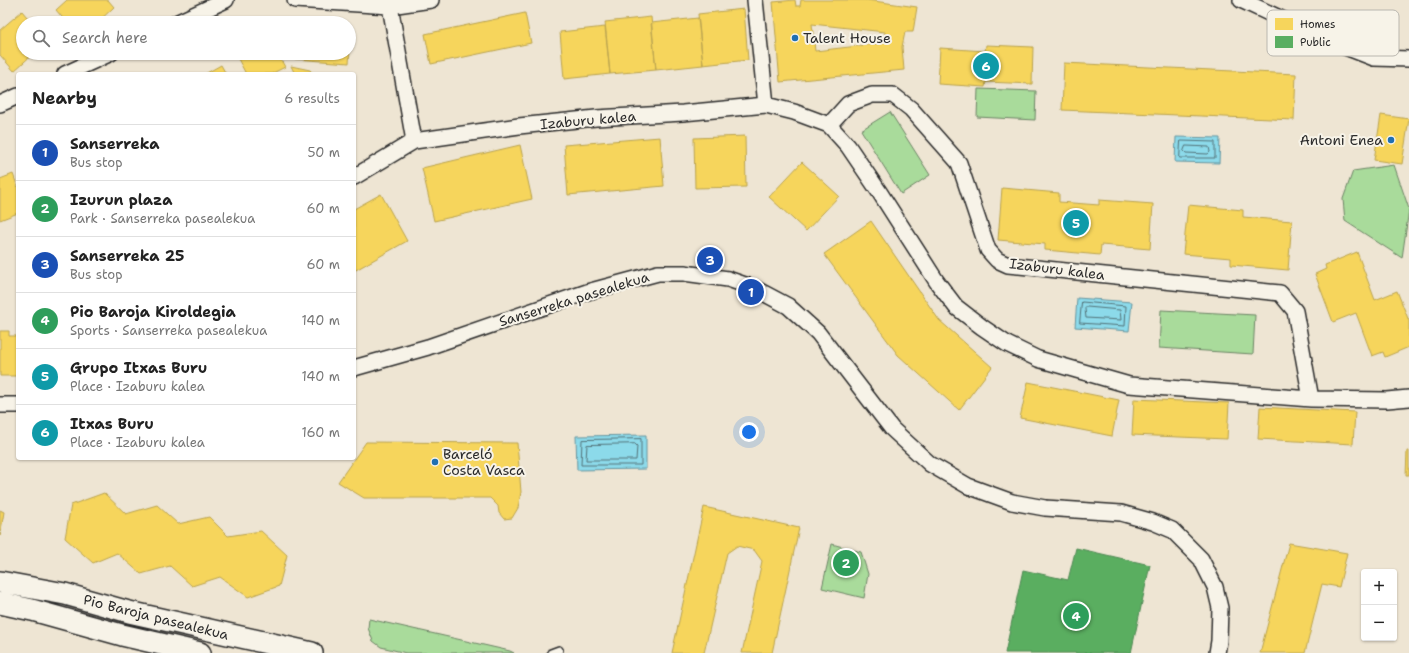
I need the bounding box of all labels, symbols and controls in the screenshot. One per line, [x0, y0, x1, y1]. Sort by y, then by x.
legend [1267, 10, 1399, 56]
search box [16, 16, 356, 60]
text: Homes [1300, 17, 1336, 32]
icon: search [30, 27, 52, 49]
text: Search here [62, 28, 148, 48]
place label: Talent House [803, 29, 891, 47]
marker: Talent House [790, 33, 800, 43]
text: Public [1300, 35, 1331, 50]
pin: 6 [973, 51, 999, 81]
text: Nearby [32, 87, 97, 109]
text: 6 results [284, 90, 340, 107]
street label: Izaburu kalea [539, 107, 637, 133]
place label: Antoni Enea [1300, 131, 1383, 149]
text: Sanserreka [70, 134, 160, 154]
marker: Antoni Enea [1386, 135, 1396, 145]
text: 1 [42, 144, 48, 161]
text: 50 m [307, 144, 340, 161]
text: Bus stop [70, 154, 122, 171]
text: Izurun plaza [70, 190, 173, 210]
text: 2 [40, 200, 50, 217]
text: 60 m [307, 200, 340, 217]
pin: 5 [1063, 208, 1089, 238]
text: Park · Sanserreka pasealekua [70, 210, 255, 227]
pin: 3 [697, 245, 723, 275]
text: Sanserreka 25 [70, 246, 184, 266]
street label: Izaburu kalea [1008, 254, 1106, 284]
text: 3 [40, 256, 50, 273]
text: 60 m [307, 256, 340, 273]
text: Bus stop [70, 266, 122, 283]
street label: Sanserreka pasealekua [497, 267, 652, 330]
pin: 1 [738, 277, 764, 307]
text: Pio Baroja Kiroldegia [70, 302, 236, 322]
text: 4 [40, 312, 50, 329]
text: 140 m [301, 312, 340, 329]
text: Sports · Sanserreka pasealekua [70, 322, 267, 339]
text: Grupo Itxas Buru [70, 358, 207, 378]
text: 5 [41, 368, 49, 385]
text: 140 m [301, 368, 340, 385]
text: Place · Izaburu kalea [70, 378, 205, 395]
text: Itxas Buru [70, 414, 154, 434]
your location [739, 422, 759, 442]
text: 6 [40, 424, 50, 441]
text: 160 m [302, 424, 340, 441]
text: Place · Izaburu kalea [70, 434, 205, 451]
place label: Barceló Costa Vasca [443, 445, 525, 479]
marker: Barceló Costa Vasca [430, 457, 440, 467]
pin: 2 [833, 548, 859, 578]
map controls [1361, 569, 1397, 641]
button: + [1361, 569, 1397, 605]
street label: Pio Baroja pasealekua [82, 590, 231, 644]
pin: 4 [1063, 601, 1089, 631]
button: − [1361, 605, 1397, 641]

